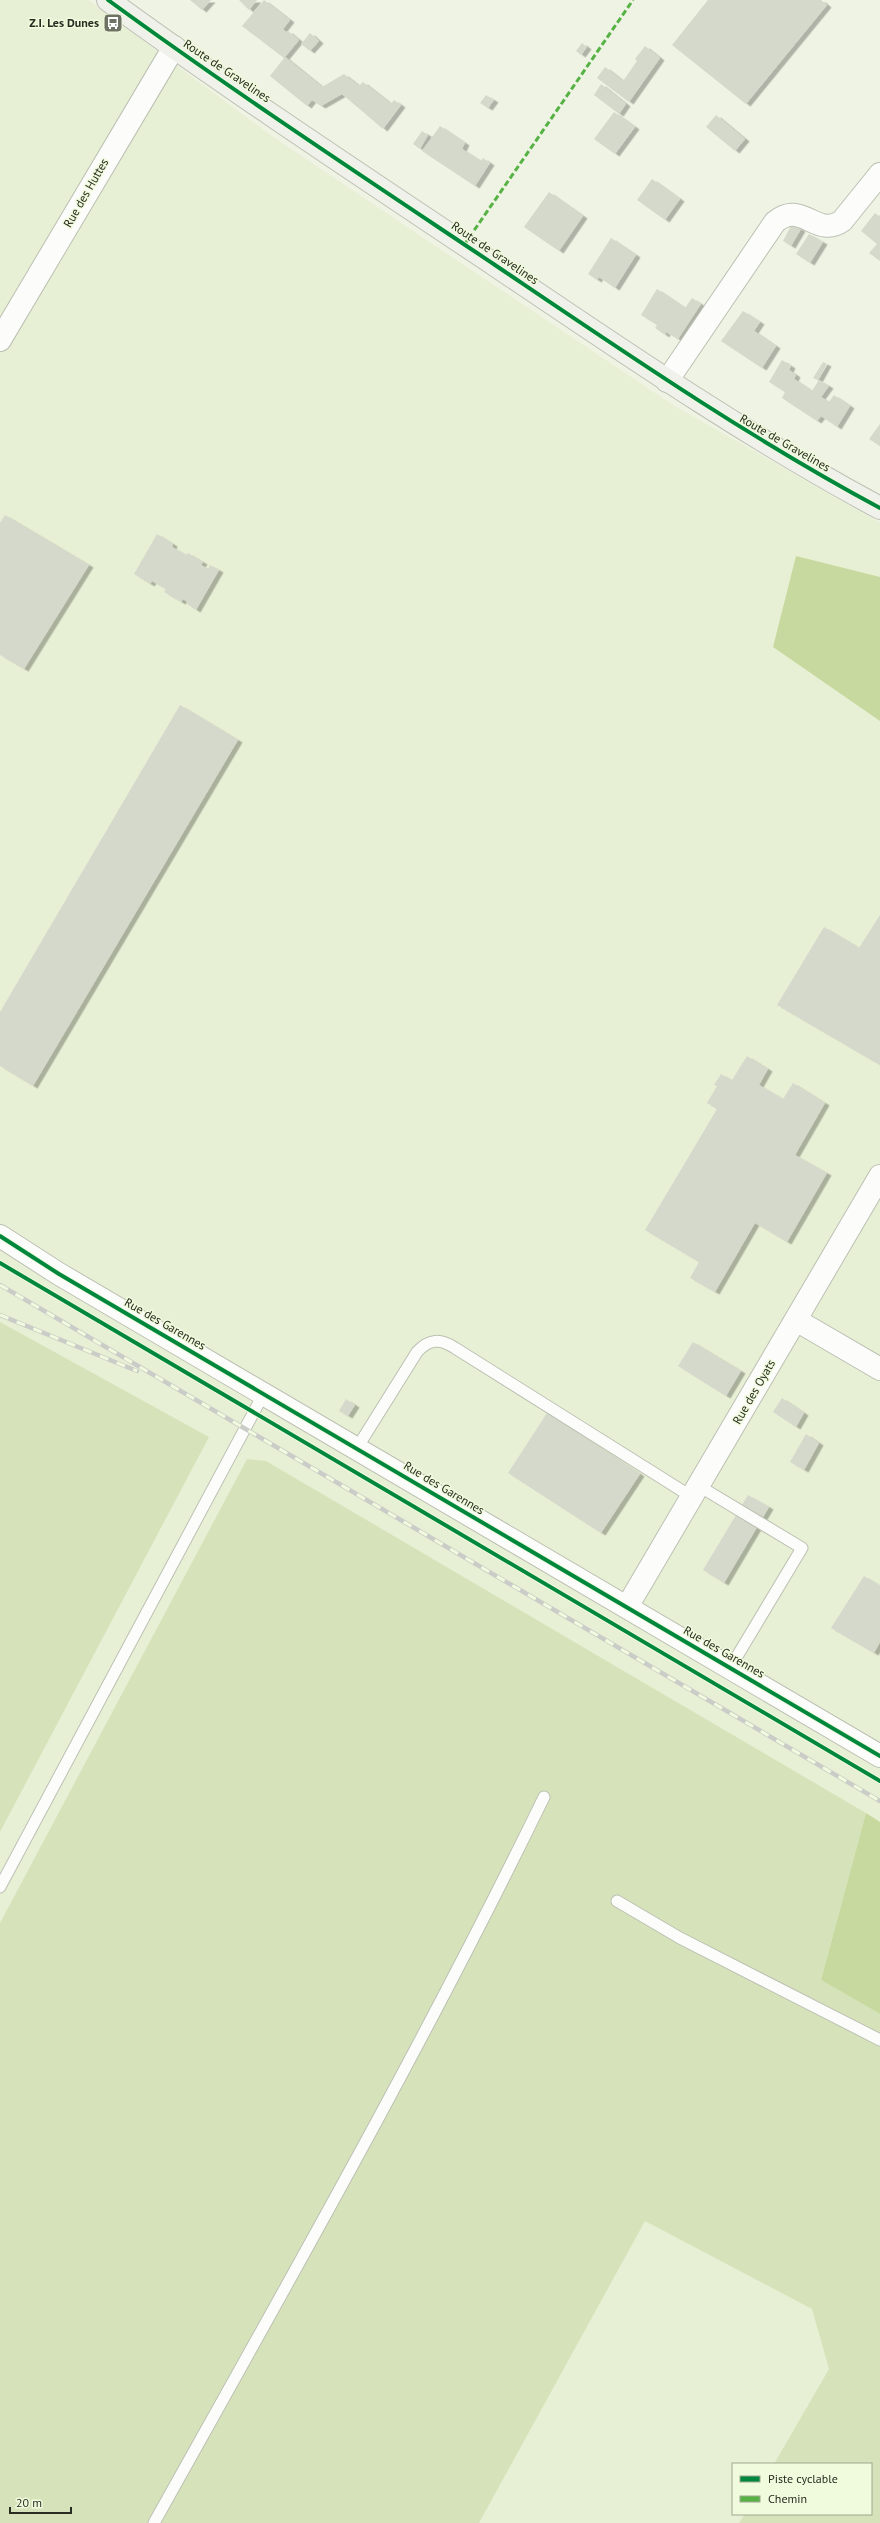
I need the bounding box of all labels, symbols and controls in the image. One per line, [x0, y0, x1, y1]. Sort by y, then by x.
bus stop icon: Z.I. Les Dunes [102, 12, 124, 34]
place label: Z.I. Les Dunes [29, 15, 99, 30]
street label: Route de Gravelines [181, 36, 274, 105]
street label: Rue des Huttes [60, 156, 111, 230]
street label: Route de Gravelines [449, 218, 542, 287]
street label: Route de Gravelines [737, 411, 833, 475]
street label: Rue des Garennes [122, 1294, 209, 1353]
street label: Rue des Oyats [729, 1357, 778, 1427]
street label: Rue des Garennes [401, 1458, 487, 1518]
street label: Rue des Garennes [681, 1622, 768, 1681]
legend [732, 2463, 872, 2515]
text: Piste cyclable [768, 2471, 838, 2486]
scale bar [10, 2489, 71, 2515]
text: Chemin [768, 2491, 807, 2506]
text: 20 m [16, 2495, 42, 2510]

